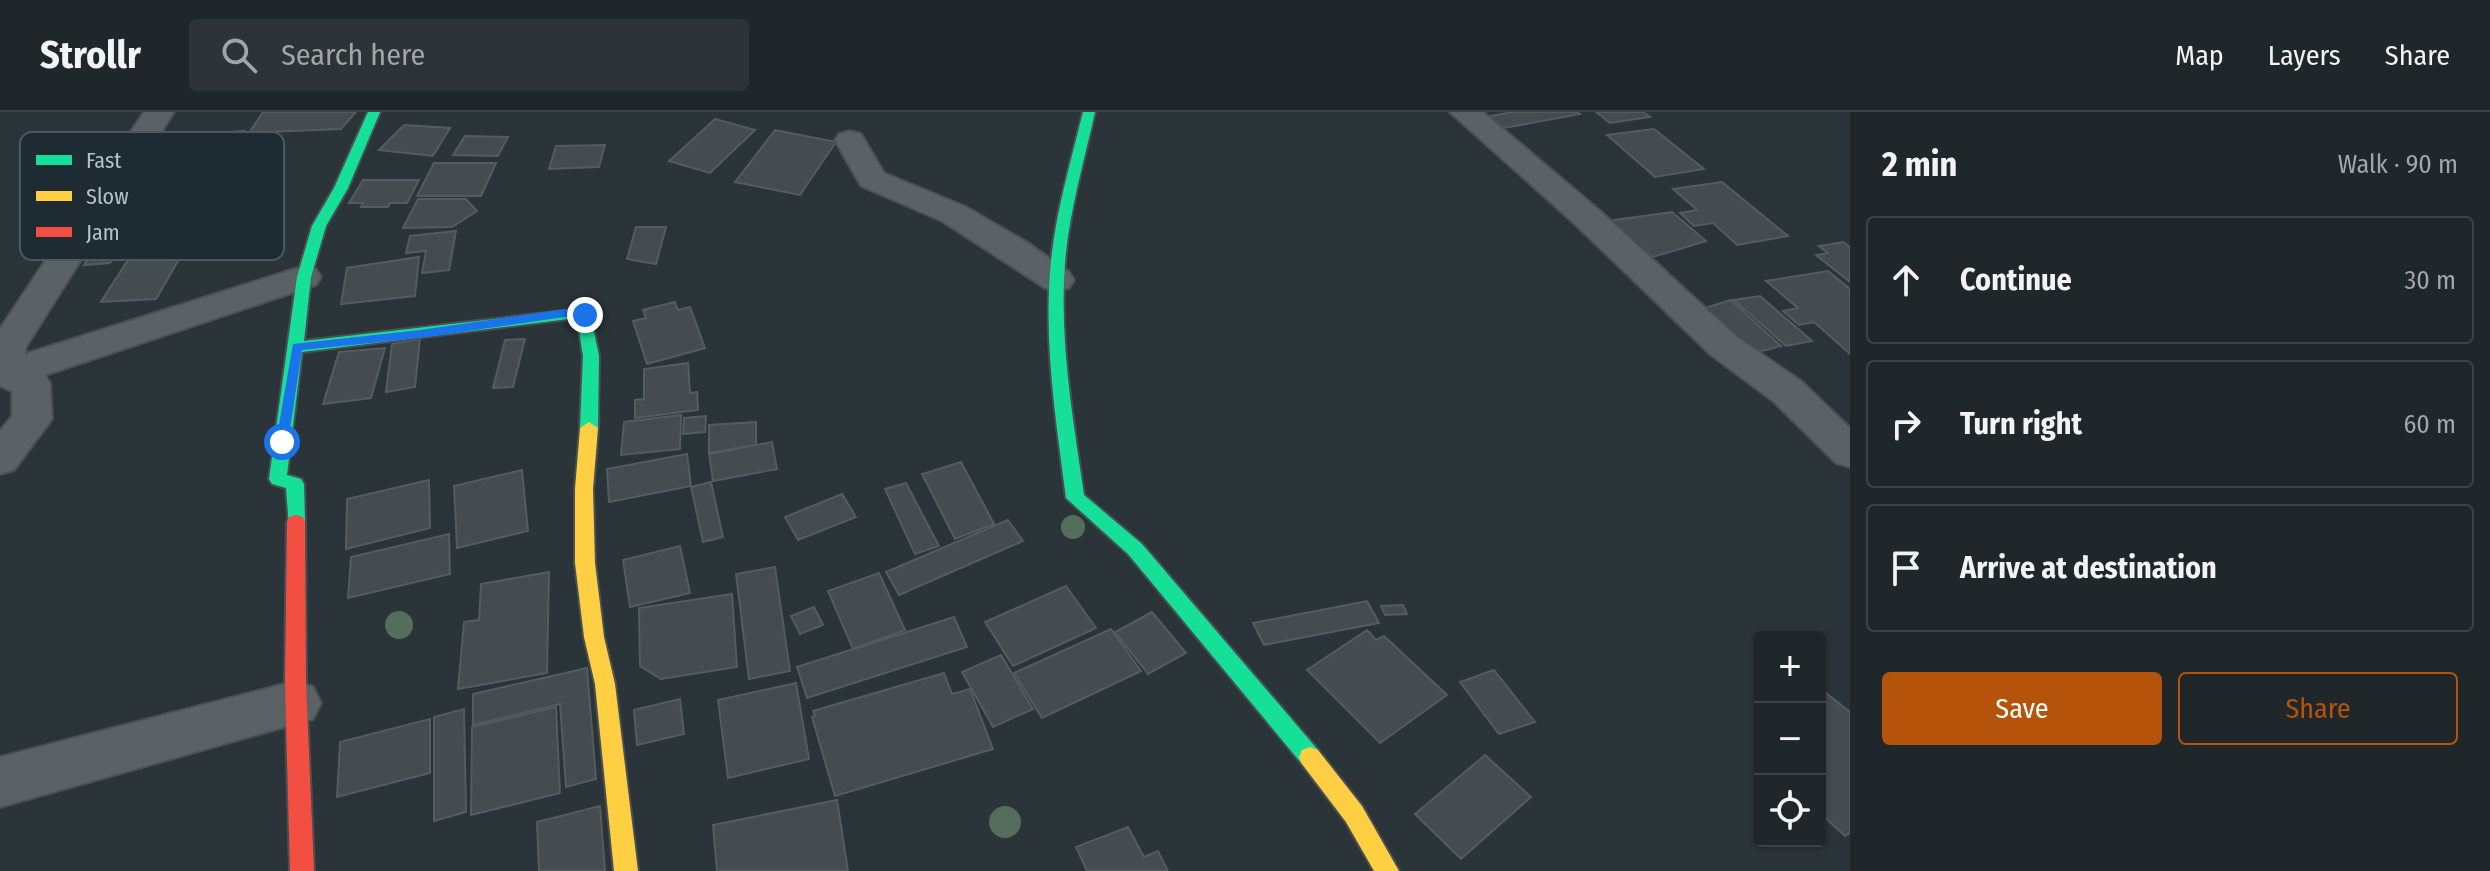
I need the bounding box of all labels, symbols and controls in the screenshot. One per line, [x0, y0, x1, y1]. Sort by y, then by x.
search box [189, 19, 749, 91]
text: Strollr [40, 32, 141, 78]
icon: search [217, 33, 261, 77]
text: Search here [281, 37, 425, 73]
text: Map [2175, 39, 2224, 72]
text: Layers [2268, 39, 2341, 72]
text: Share [2385, 39, 2450, 72]
legend [20, 132, 284, 260]
text: 2 min [1882, 144, 1957, 185]
text: Fast [86, 147, 122, 174]
text: Walk · 90 m [2338, 149, 2458, 180]
text: Slow [86, 183, 129, 210]
text: Jam [86, 219, 120, 246]
icon: ahead [1884, 258, 1928, 302]
text: Continue [1960, 262, 2072, 298]
text: 30 m [2405, 265, 2456, 296]
route end [567, 297, 603, 333]
icon: right [1884, 402, 1928, 446]
text: Turn right [1960, 406, 2082, 442]
text: 60 m [2403, 409, 2456, 440]
route start [264, 424, 300, 460]
icon: arrive [1884, 546, 1928, 590]
text: Arrive at destination [1960, 550, 2217, 586]
map controls [1754, 631, 1826, 847]
button: + [1754, 631, 1826, 703]
button: Save [1882, 672, 2162, 745]
button: Share [2178, 672, 2458, 745]
button: − [1754, 703, 1826, 775]
button: locate [1754, 775, 1826, 847]

